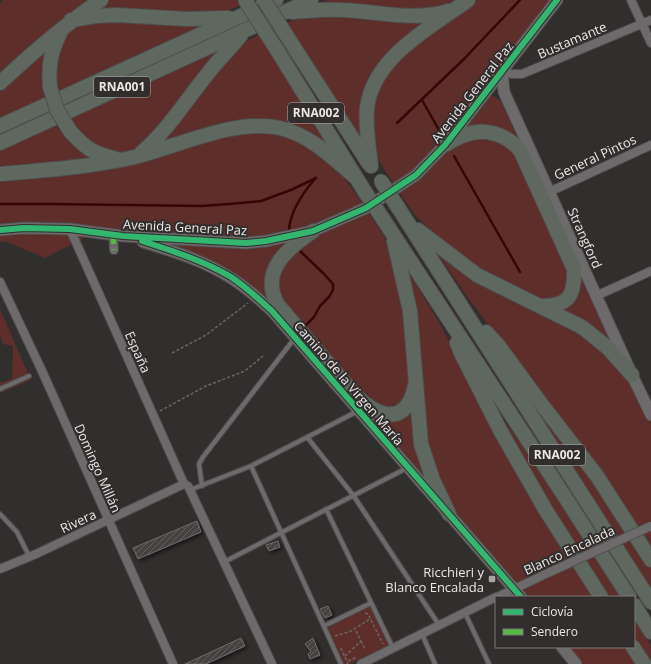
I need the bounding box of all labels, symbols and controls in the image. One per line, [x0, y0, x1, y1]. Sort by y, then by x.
street label: Bustamante [535, 17, 609, 63]
street label: Avenida General Paz [427, 38, 517, 146]
road number: RNA001 [94, 77, 150, 97]
road number: RNA002 [288, 103, 344, 123]
street label: General Pintos [551, 130, 639, 184]
street label: Strangford [564, 205, 606, 271]
street label: Avenida General Paz [123, 215, 247, 239]
street label: Camino de la Virgen María [290, 317, 408, 449]
street label: España [121, 328, 155, 376]
street label: Domingo Millán [70, 421, 126, 515]
road number: RNA002 [529, 445, 585, 465]
street label: Rivera [57, 505, 99, 537]
street label: Blanco Encalada [520, 521, 618, 579]
place label: Ricchieri y Blanco Encalada [385, 563, 484, 596]
marker: Ricchieri y Blanco Encalada [487, 574, 497, 584]
legend [495, 596, 635, 648]
text: Ciclovía [531, 603, 573, 620]
text: Sendero [531, 623, 578, 640]

